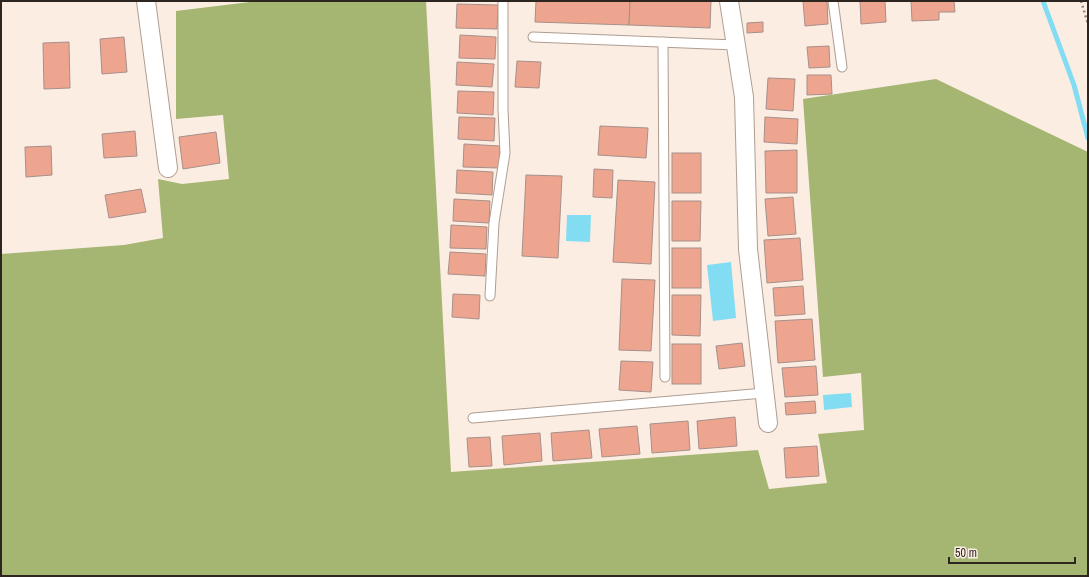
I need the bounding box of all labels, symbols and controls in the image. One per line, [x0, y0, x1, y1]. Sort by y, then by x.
scale bar [949, 539, 1075, 565]
text: 50 m [955, 545, 977, 561]

